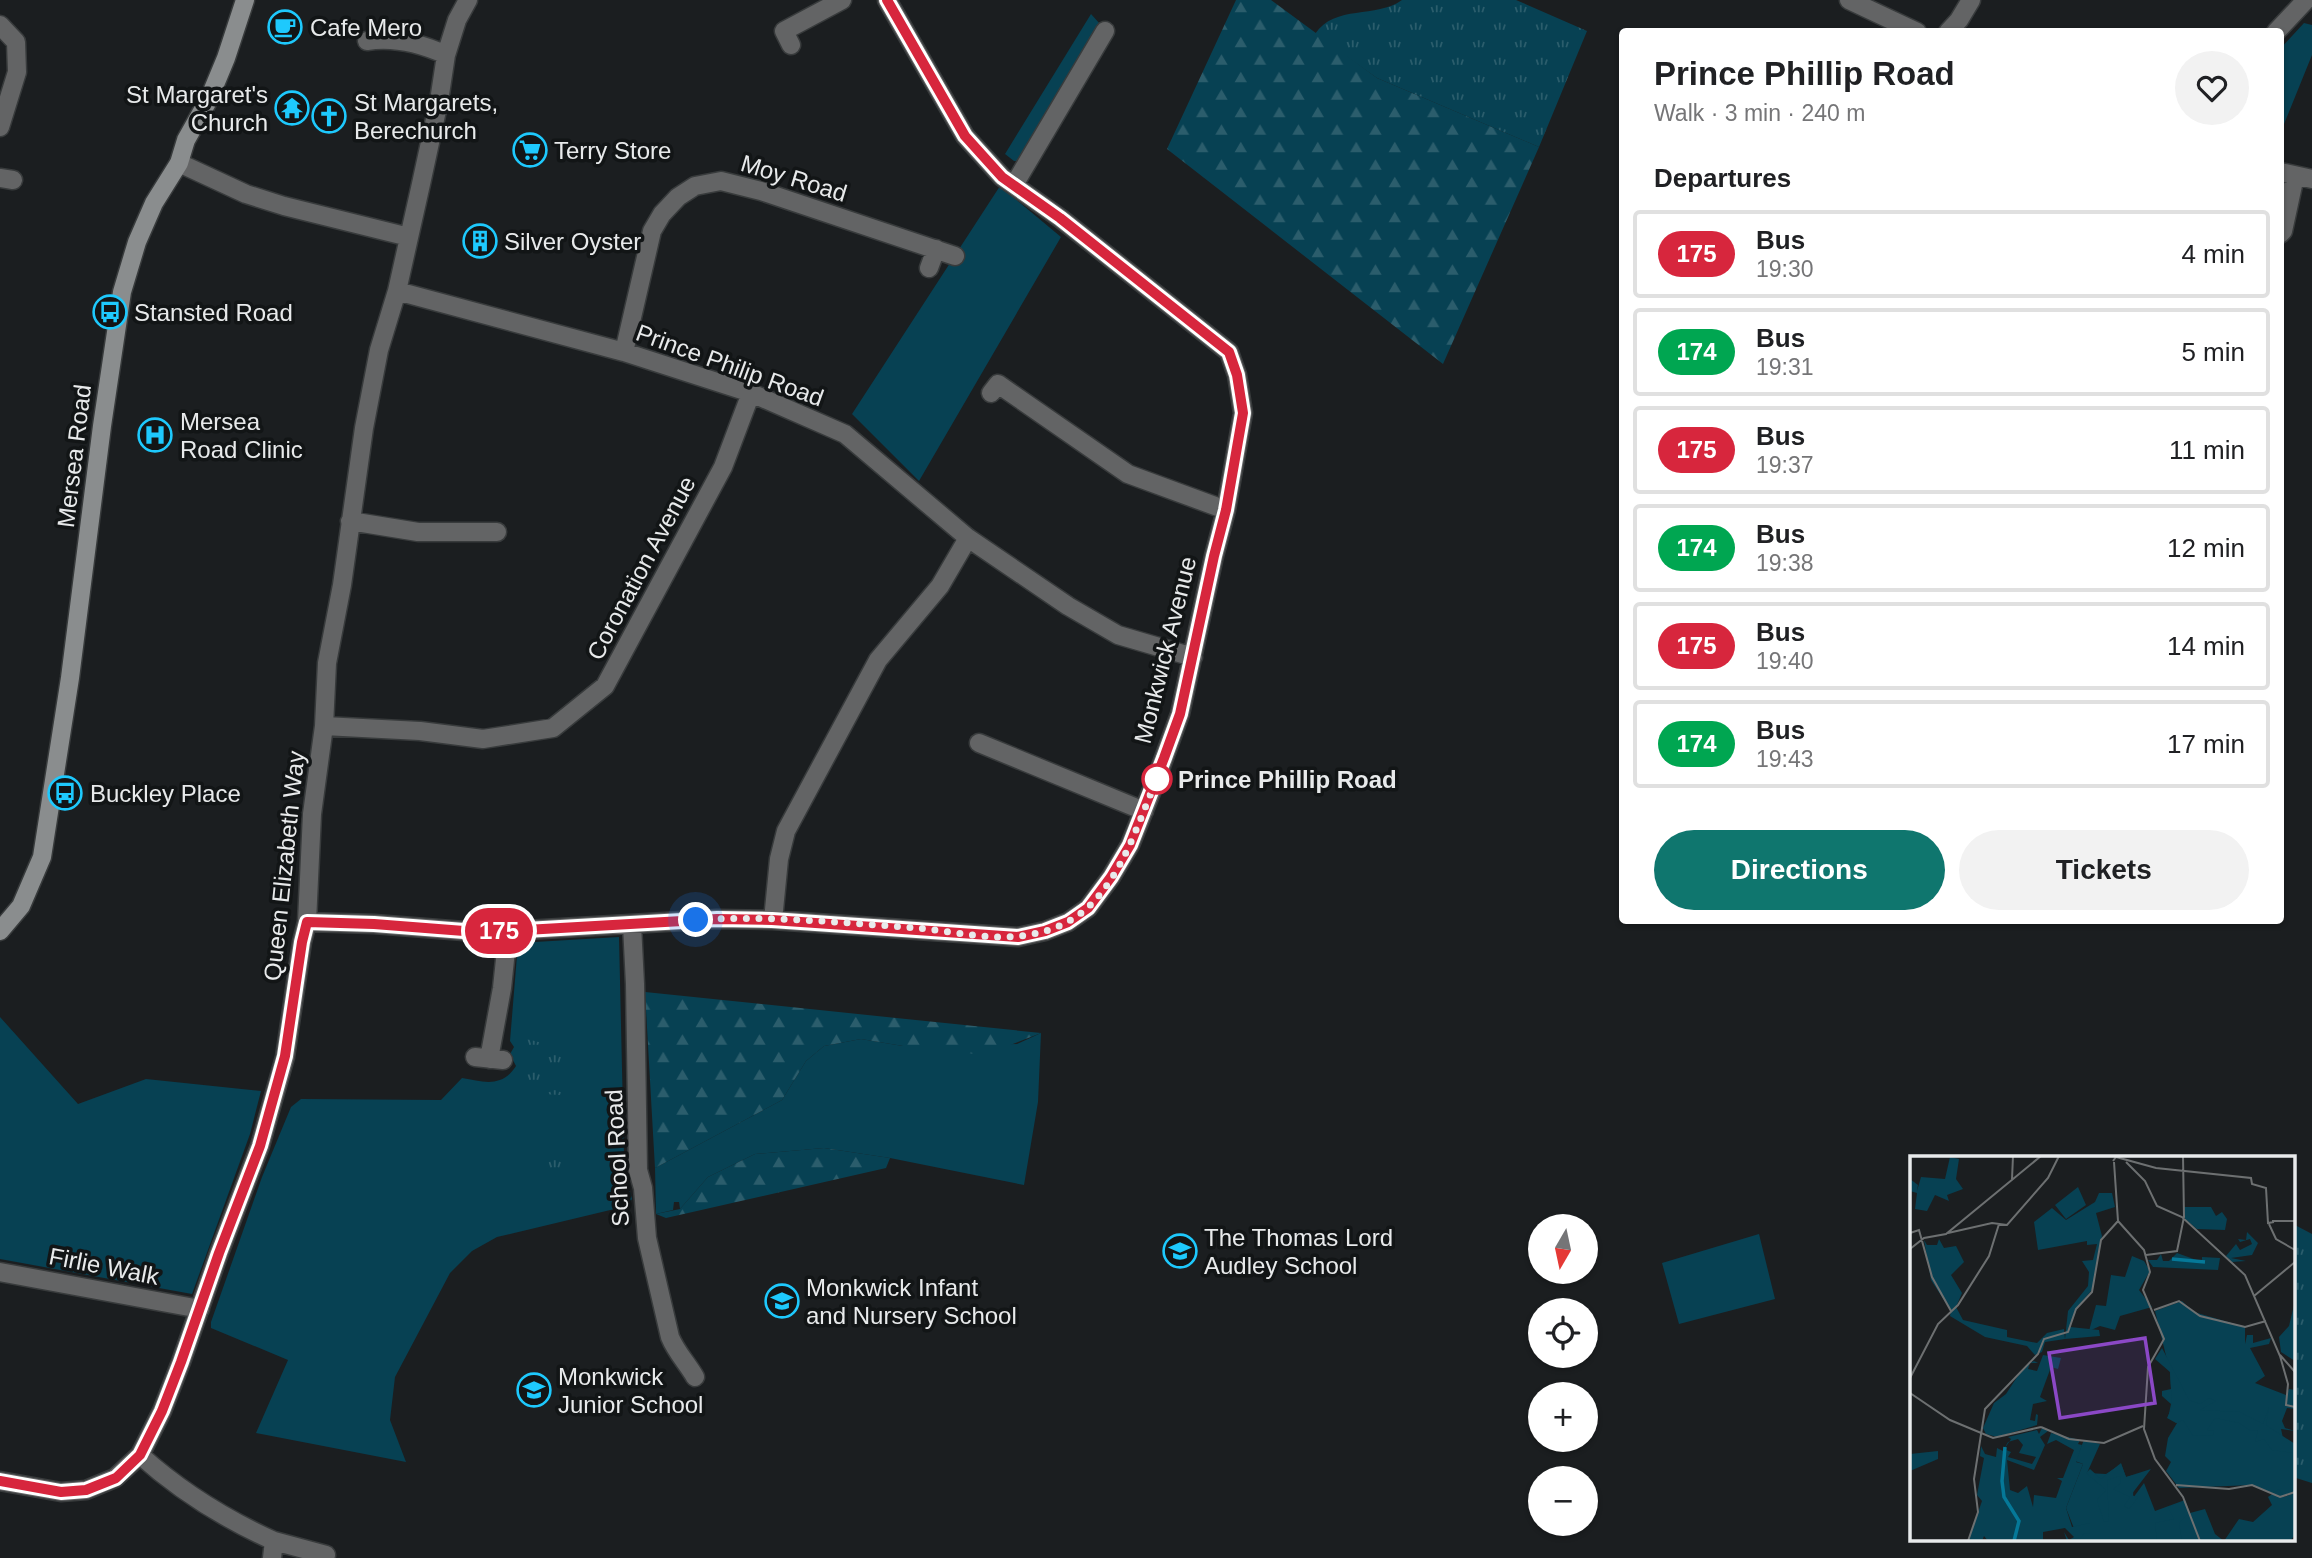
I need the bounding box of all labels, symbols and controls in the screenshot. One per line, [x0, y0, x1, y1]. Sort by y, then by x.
cafe icon: Cafe Mero [266, 8, 304, 46]
place label: Cafe Mero [310, 14, 422, 41]
button: heart [2175, 51, 2249, 125]
text: Prince Phillip Road [1654, 55, 1955, 92]
place label: St Margaret's Church [126, 81, 268, 136]
temple icon: St Margaret's Church [273, 89, 311, 127]
place label: St Margarets, Berechurch [354, 89, 498, 144]
church icon: St Margarets, Berechurch [310, 97, 348, 135]
text: Walk · 3 min · 240 m [1654, 100, 1865, 126]
supermarket icon: Terry Store [511, 131, 549, 169]
place label: Terry Store [554, 137, 671, 164]
street label: Moy Road [738, 149, 850, 207]
text: Departures [1654, 163, 1791, 193]
building icon: Silver Oyster [461, 222, 499, 260]
text: Bus [1756, 225, 1805, 255]
place label: Silver Oyster [504, 228, 641, 255]
text: 4 min [2181, 239, 2245, 269]
text: 175 [1676, 240, 1717, 267]
text: 19:30 [1756, 256, 1814, 282]
bus stop icon: Stansted Road [91, 293, 129, 331]
place label: Stansted Road [134, 299, 293, 326]
street label: Prince Philip Road [633, 319, 827, 411]
text: Bus [1756, 323, 1805, 353]
text: 5 min [2181, 337, 2245, 367]
text: 174 [1676, 338, 1717, 365]
text: 19:31 [1756, 354, 1814, 380]
street label: Mersea Road [52, 383, 96, 529]
place label: Mersea Road Clinic [180, 408, 303, 463]
hospital icon: Mersea Road Clinic [136, 416, 174, 454]
text: Bus [1756, 421, 1805, 451]
text: 11 min [2169, 435, 2245, 465]
text: 175 [1676, 436, 1717, 463]
text: 19:37 [1756, 452, 1814, 478]
street label: Coronation Avenue [581, 472, 701, 664]
text: Bus [1756, 519, 1805, 549]
text: 12 min [2167, 533, 2245, 563]
text: 174 [1676, 534, 1717, 561]
text: 19:38 [1756, 550, 1814, 576]
street label: Monkwick Avenue [1129, 554, 1201, 746]
text: Bus [1756, 617, 1805, 647]
text: 14 min [2167, 631, 2245, 661]
text: 175 [1676, 632, 1717, 659]
text: 19:40 [1756, 648, 1814, 674]
text: Bus [1756, 715, 1805, 745]
text: 17 min [2167, 729, 2245, 759]
text: 174 [1676, 730, 1717, 757]
text: 19:43 [1756, 746, 1814, 772]
street label: Queen Elizabeth Way [258, 750, 310, 982]
marker: Prince Phillip Road [1142, 764, 1172, 794]
place label: Prince Phillip Road [1178, 766, 1397, 793]
bus stop icon: Buckley Place [46, 774, 84, 812]
place label: Buckley Place [90, 780, 241, 807]
button: Directions [1654, 830, 1945, 910]
button: Tickets [1959, 830, 2249, 910]
your location [678, 902, 713, 937]
line badge: 175 [459, 908, 539, 954]
text: 175 [479, 917, 519, 944]
street label: School Road [600, 1089, 634, 1227]
inset map [1910, 1156, 2294, 1540]
north arrow [1528, 1214, 1598, 1284]
map controls [1528, 1214, 1598, 1536]
place label: The Thomas Lord Audley School [1204, 1224, 1393, 1279]
school or university icon: The Thomas Lord Audley School [1161, 1232, 1199, 1270]
street label: Firlie Walk [47, 1242, 162, 1290]
place label: Monkwick Infant and Nursery School [806, 1274, 1017, 1329]
school or university icon: Monkwick Infant and Nursery School [763, 1282, 801, 1320]
button: locate [1528, 1298, 1598, 1368]
place label: Monkwick Junior School [558, 1363, 703, 1418]
school or university icon: Monkwick Junior School [515, 1371, 553, 1409]
button: + [1528, 1382, 1598, 1452]
button: − [1528, 1466, 1598, 1536]

